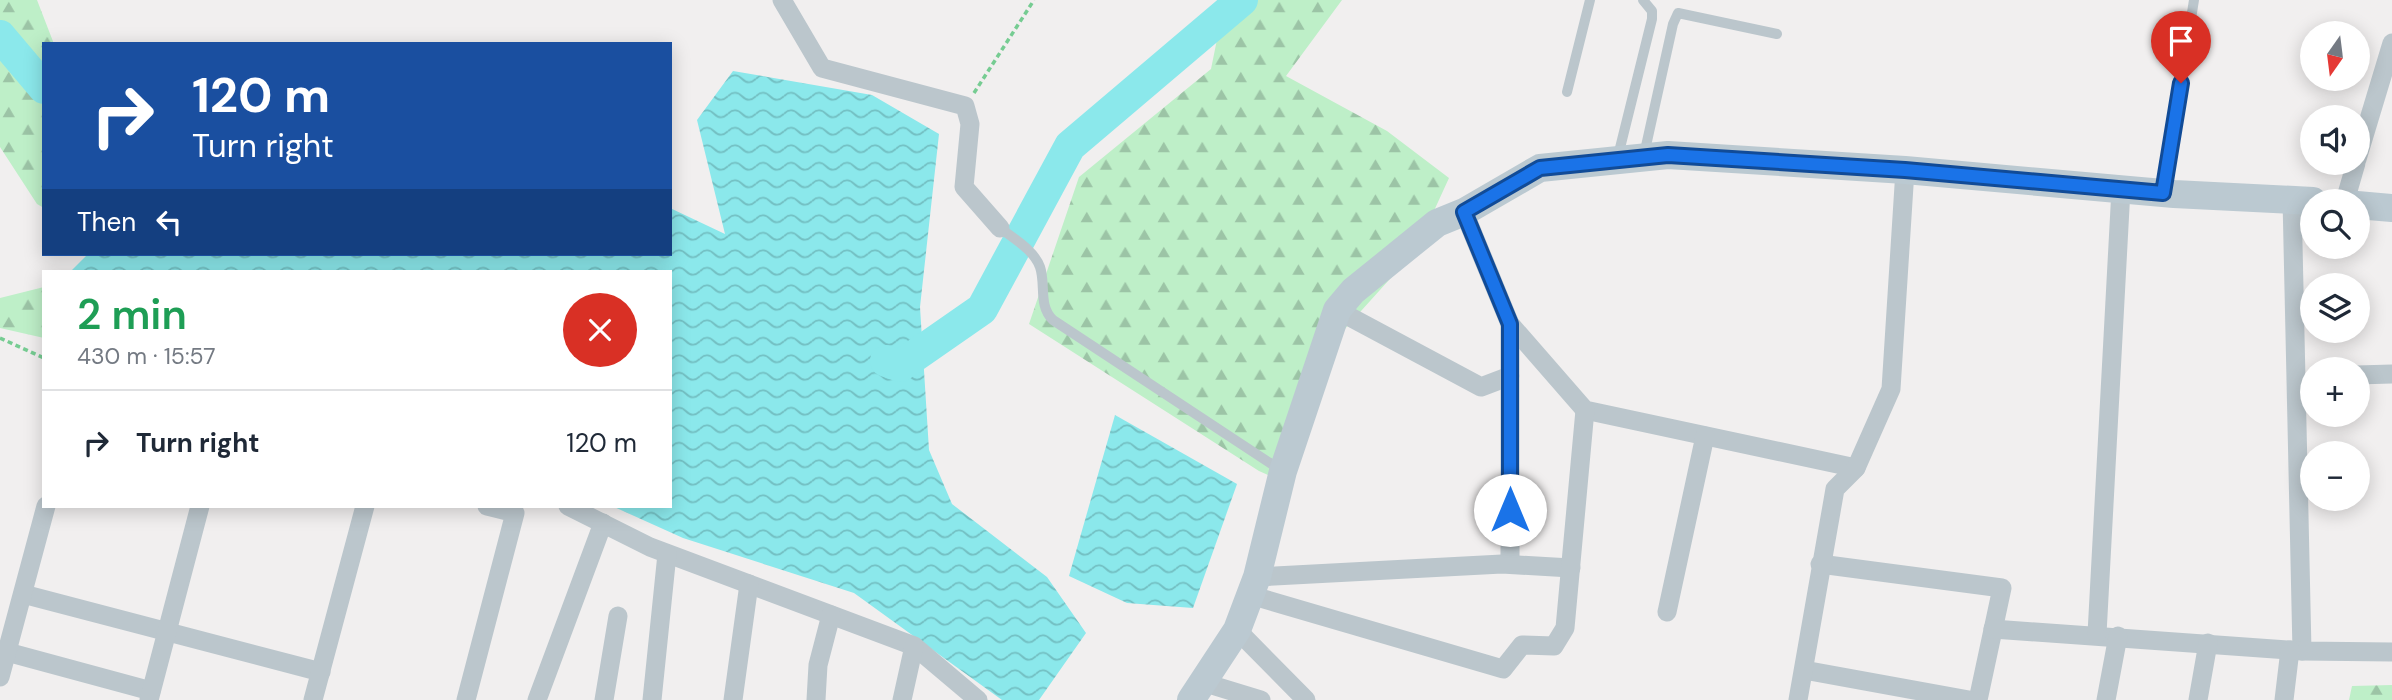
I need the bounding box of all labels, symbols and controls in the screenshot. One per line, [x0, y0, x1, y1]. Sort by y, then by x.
pin [2151, 11, 2211, 83]
north arrow [2300, 21, 2370, 91]
map controls [2300, 21, 2370, 511]
icon: arrive [2162, 22, 2200, 60]
text: 120 m [192, 63, 330, 127]
icon: right [77, 70, 168, 161]
button: sound [2300, 105, 2370, 175]
text: Turn right [192, 125, 334, 167]
button: search [2300, 189, 2370, 259]
icon: left [150, 203, 188, 241]
text: Then [77, 205, 136, 239]
button: layers [2300, 273, 2370, 343]
text: 2 min [77, 287, 187, 342]
button: close [563, 293, 637, 367]
text: 430 m · 15:57 [77, 341, 215, 371]
button: + [2300, 357, 2370, 427]
icon: right [77, 424, 115, 462]
text: Turn right [136, 426, 260, 460]
text: 120 m [566, 426, 637, 460]
button: − [2300, 441, 2370, 511]
position arrow [1473, 473, 1547, 547]

